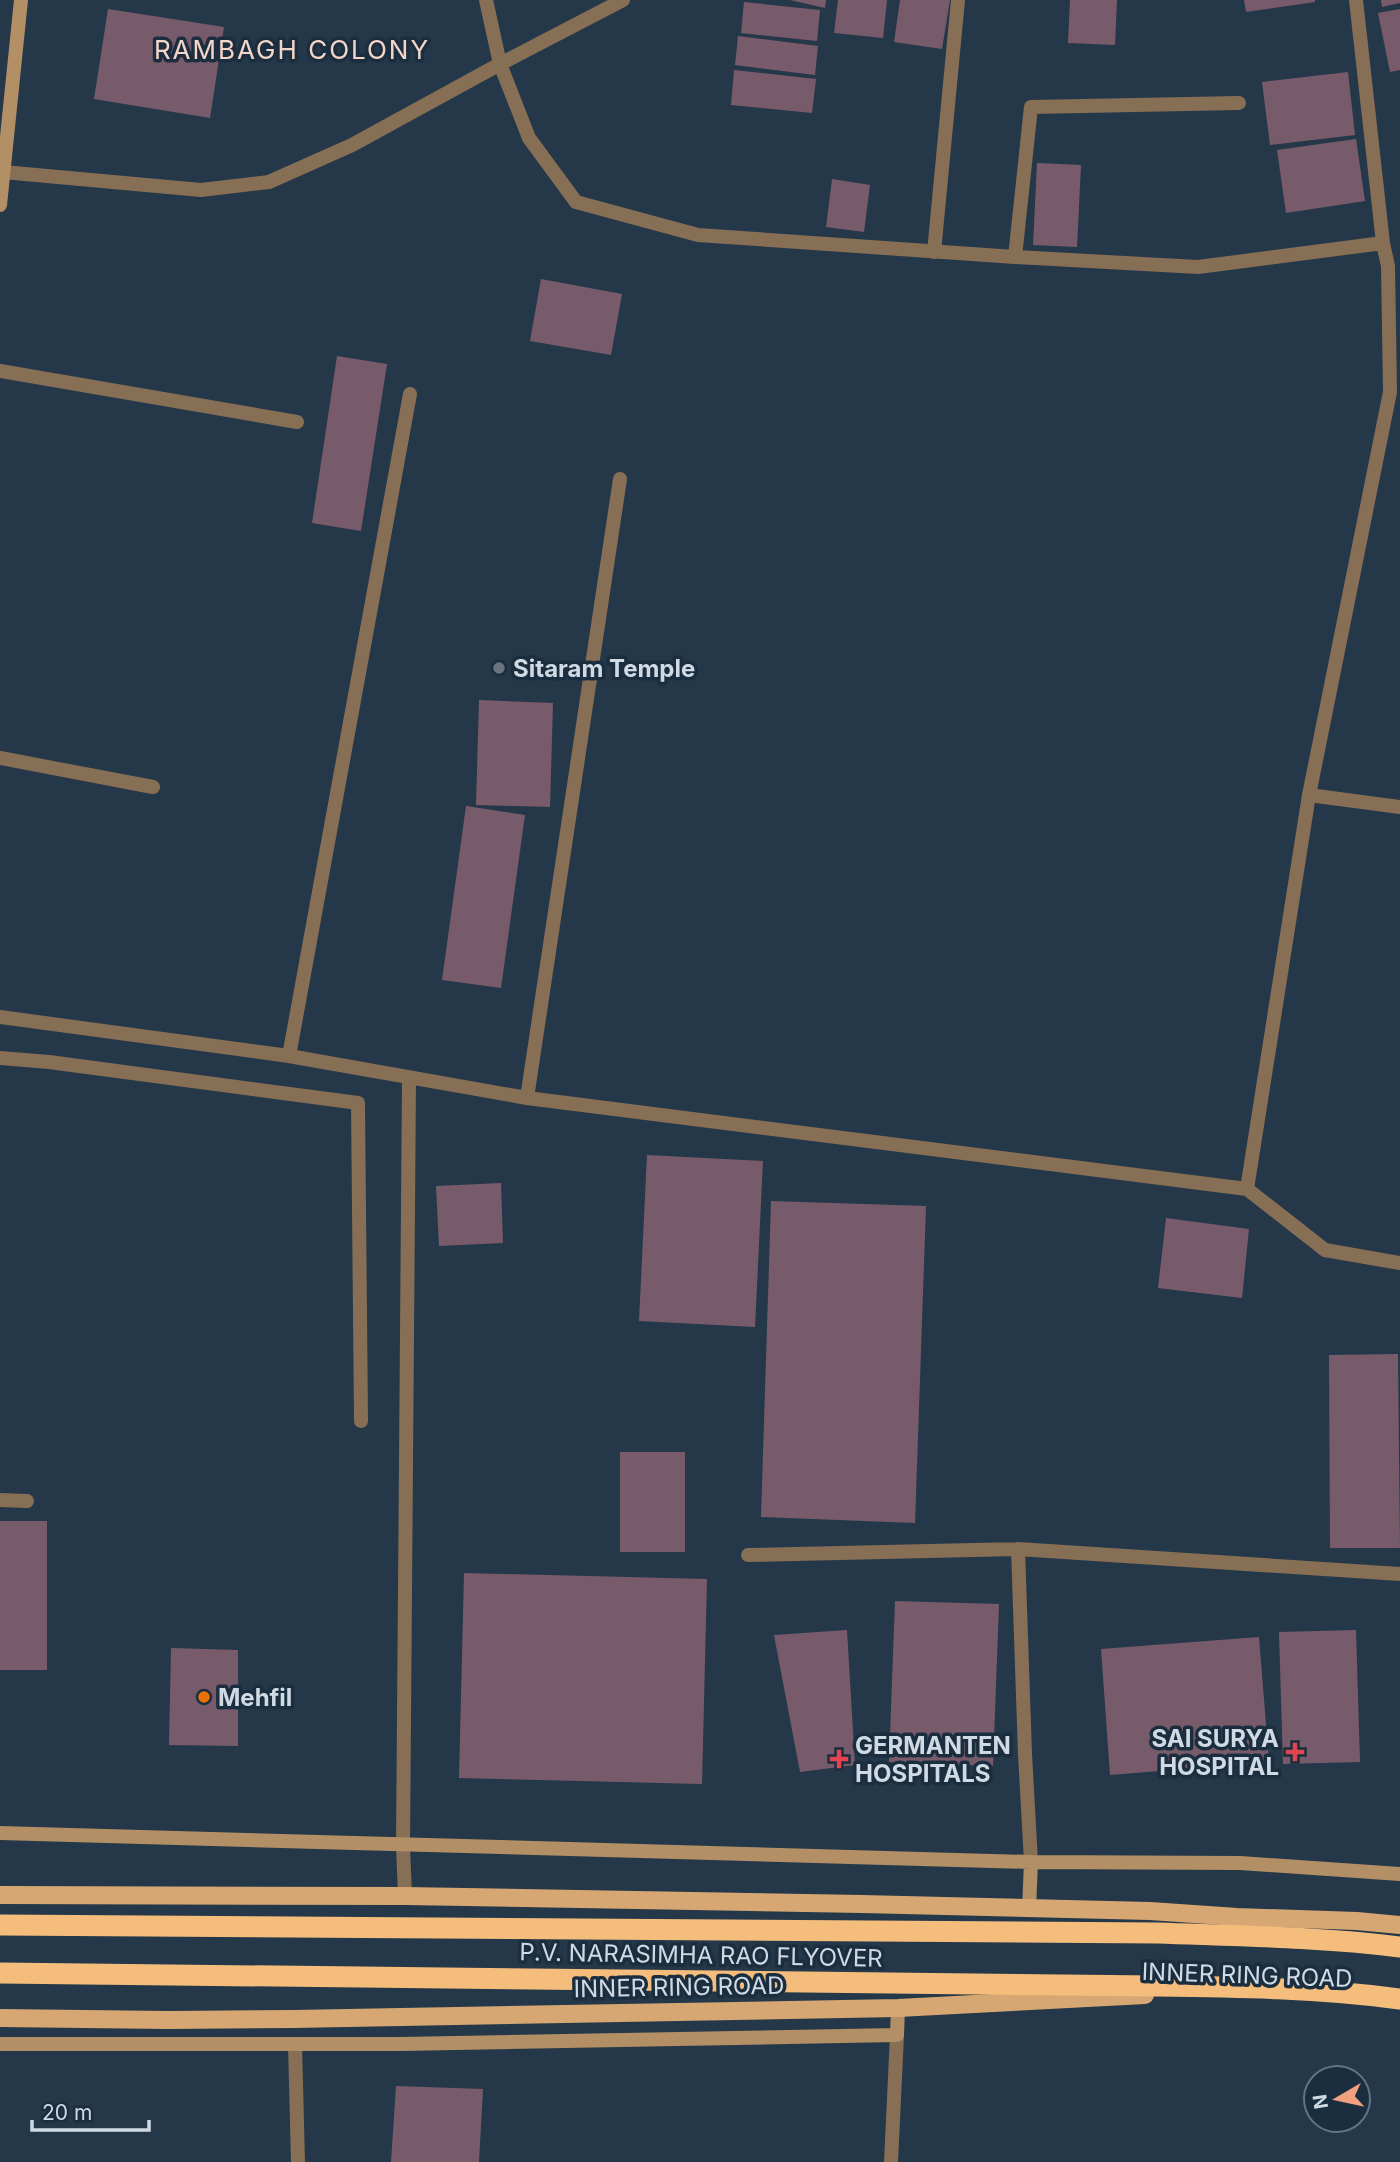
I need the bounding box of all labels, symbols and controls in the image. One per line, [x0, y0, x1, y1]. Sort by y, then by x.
district label: RAMBAGH COLONY [154, 34, 430, 65]
place label: Sitaram Temple [513, 654, 695, 683]
marker: Sitaram Temple [491, 660, 507, 676]
place label: Mehfil [218, 1683, 292, 1712]
marker: Mehfil [196, 1689, 212, 1705]
place label: SAI SURYA HOSPITAL [1151, 1724, 1279, 1781]
place label: GERMANTEN HOSPITALS [855, 1731, 1011, 1788]
marker: SAI SURYA HOSPITAL [1285, 1742, 1305, 1762]
marker: GERMANTEN HOSPITALS [829, 1749, 849, 1769]
street label: P.V. NARASIMHA RAO FLYOVER [519, 1937, 883, 1973]
street label: INNER RING ROAD [1141, 1957, 1353, 1993]
street label: INNER RING ROAD [573, 1971, 785, 2003]
north arrow [1302, 2064, 1372, 2134]
scale bar [32, 2088, 149, 2132]
text: N [1308, 2093, 1333, 2111]
text: 20 m [42, 2100, 92, 2125]

